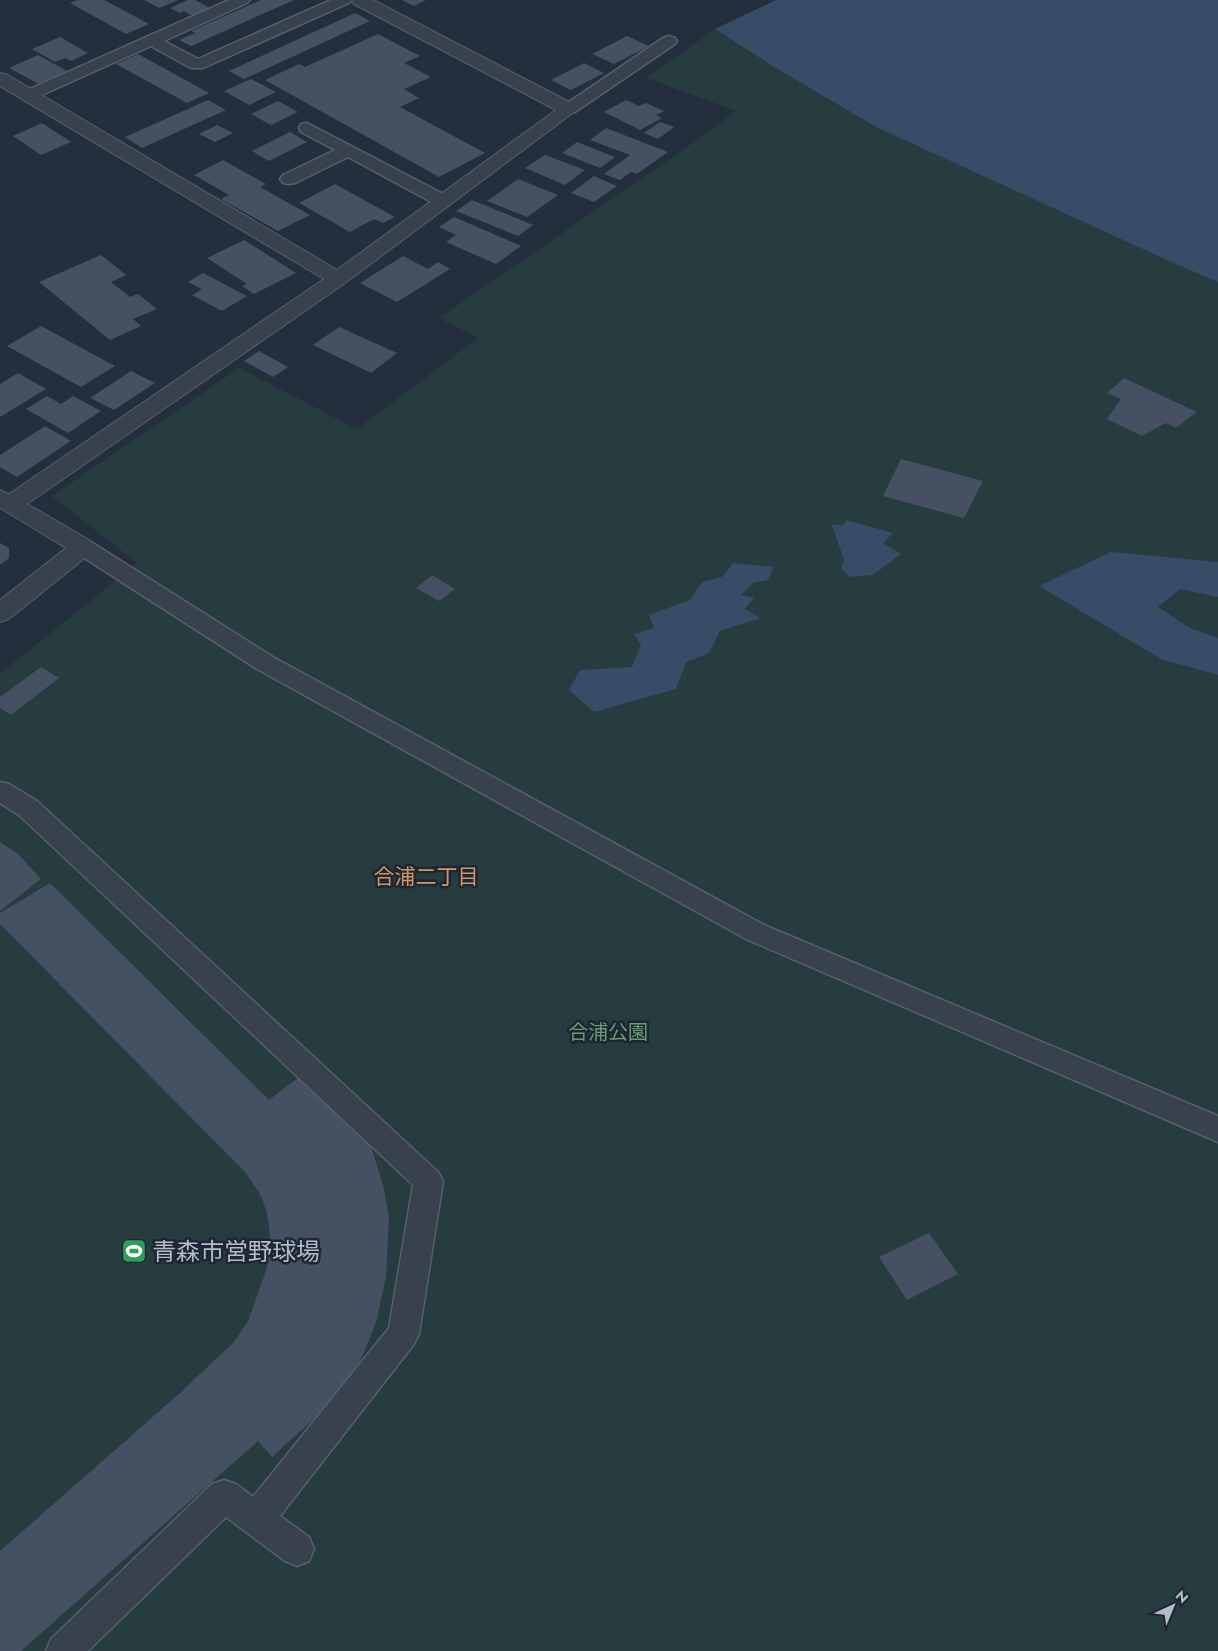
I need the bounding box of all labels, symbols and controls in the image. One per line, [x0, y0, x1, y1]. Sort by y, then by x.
district label: 合浦二丁目 [374, 862, 479, 892]
park label: 合浦公園 [568, 1018, 648, 1047]
place label: 青森市営野球場 [152, 1234, 320, 1269]
sports icon: 青森市営野球場 [121, 1238, 147, 1264]
north arrow [1148, 1581, 1198, 1631]
text: N [1171, 1586, 1193, 1608]

